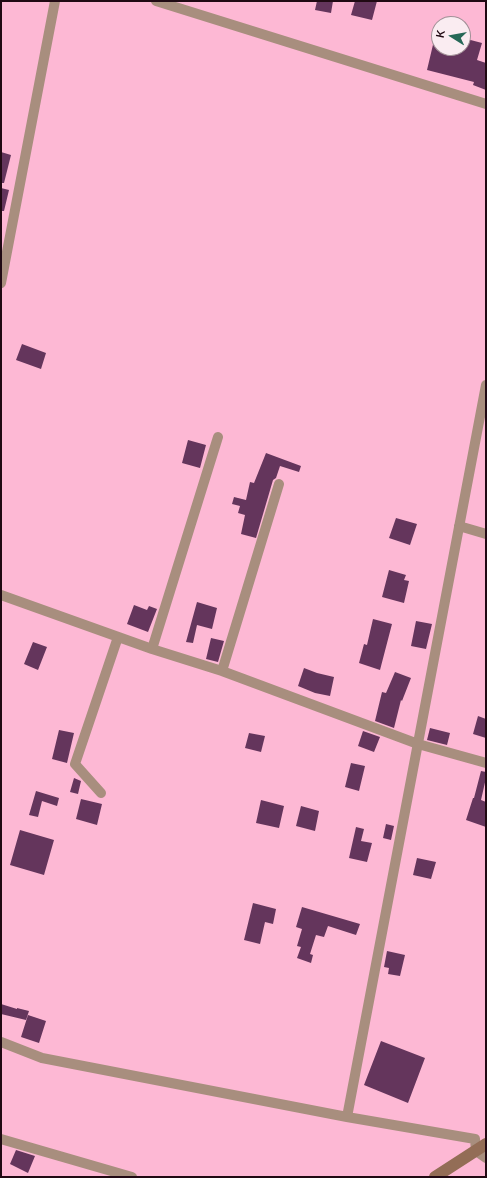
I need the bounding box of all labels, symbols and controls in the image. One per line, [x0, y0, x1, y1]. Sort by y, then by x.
north arrow [431, 16, 471, 56]
text: K [433, 29, 447, 39]

